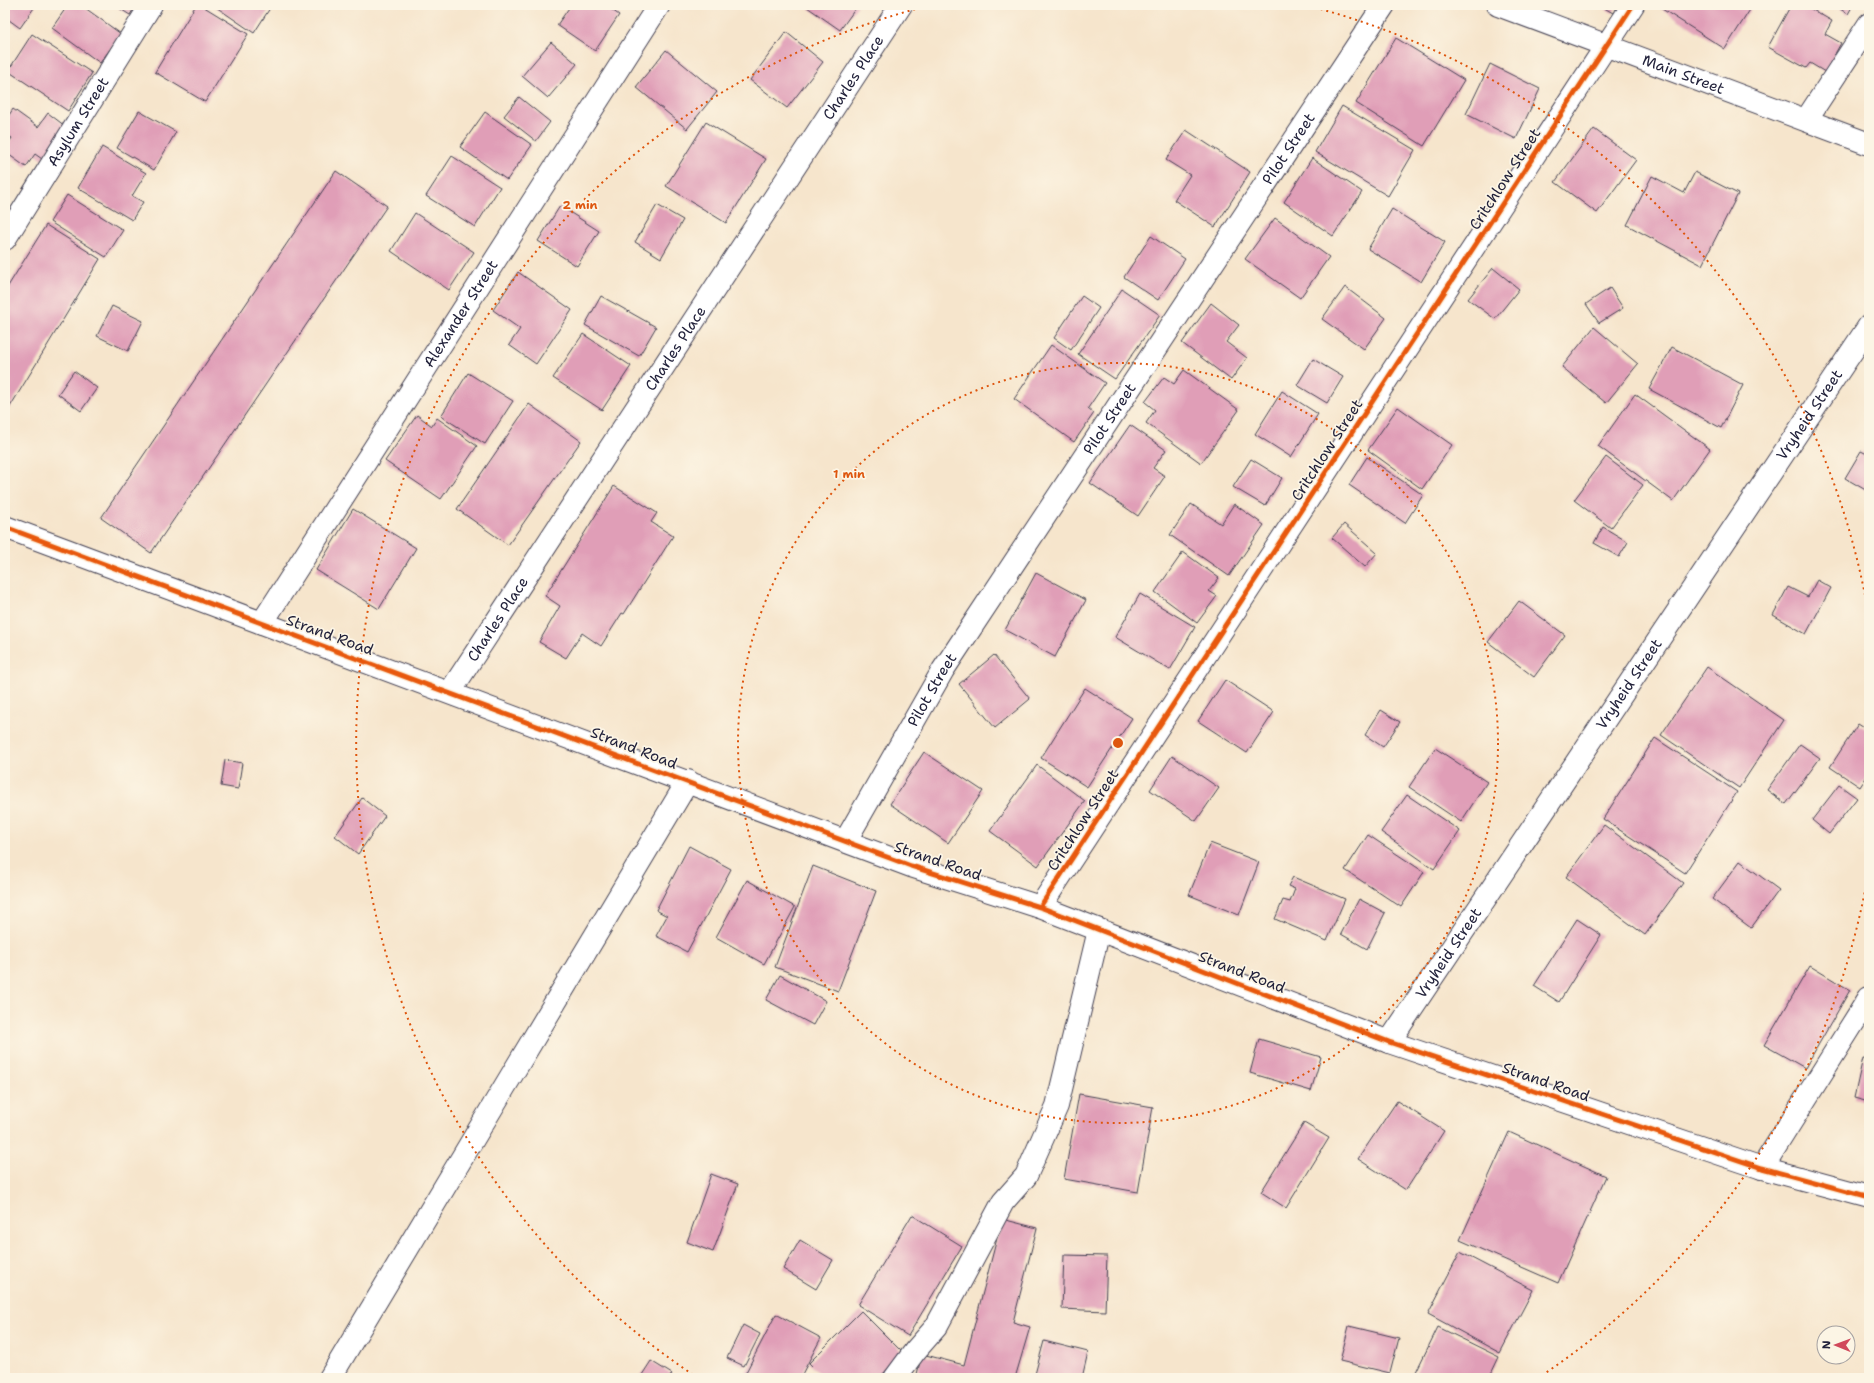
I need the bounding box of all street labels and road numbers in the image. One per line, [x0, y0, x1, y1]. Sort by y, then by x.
street label: Charles Place [818, 31, 888, 124]
street label: Main Street [1640, 50, 1727, 99]
street label: Asylum Street [43, 74, 113, 170]
street label: Pilot Street [1258, 109, 1320, 189]
street label: Critchlow Street [1465, 124, 1545, 234]
street label: Alexander Street [419, 256, 503, 371]
street label: Charles Place [640, 302, 711, 395]
street label: Vryheid Street [1772, 366, 1847, 464]
street label: Pilot Street [1079, 379, 1140, 459]
street label: Critchlow Street [1287, 395, 1367, 505]
street label: Charles Place [463, 573, 533, 666]
street label: Strand Road [284, 610, 377, 660]
street label: Vryheid Street [1591, 635, 1667, 733]
street label: Pilot Street [903, 649, 961, 730]
street label: Strand Road [588, 722, 681, 774]
street label: Critchlow Street [1043, 765, 1123, 875]
street label: Strand Road [891, 837, 985, 886]
street label: Vryheid Street [1411, 904, 1486, 1002]
street label: Strand Road [1196, 946, 1289, 998]
street label: Strand Road [1499, 1058, 1593, 1107]

